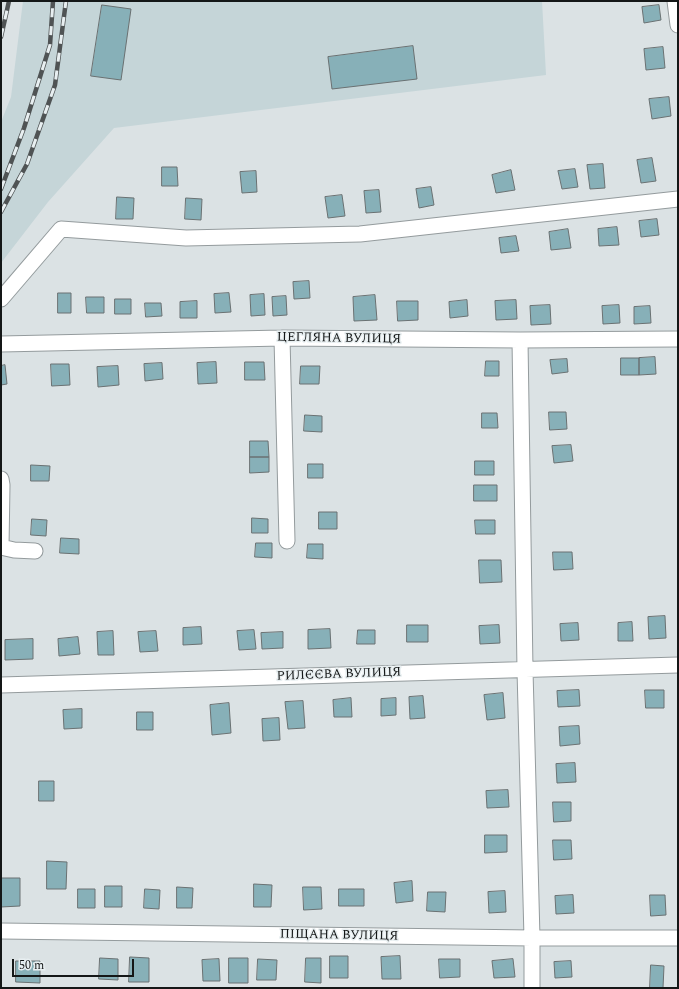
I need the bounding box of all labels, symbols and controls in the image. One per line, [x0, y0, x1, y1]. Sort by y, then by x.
street label: ЦЕГЛЯНА ВУЛИЦЯ [277, 330, 401, 348]
street label: РИЛЄЄВА ВУЛИЦЯ [276, 665, 402, 685]
street label: ПІЩАНА ВУЛИЦЯ [280, 927, 398, 945]
scale bar [14, 951, 136, 977]
text: 50 m [19, 956, 44, 975]

